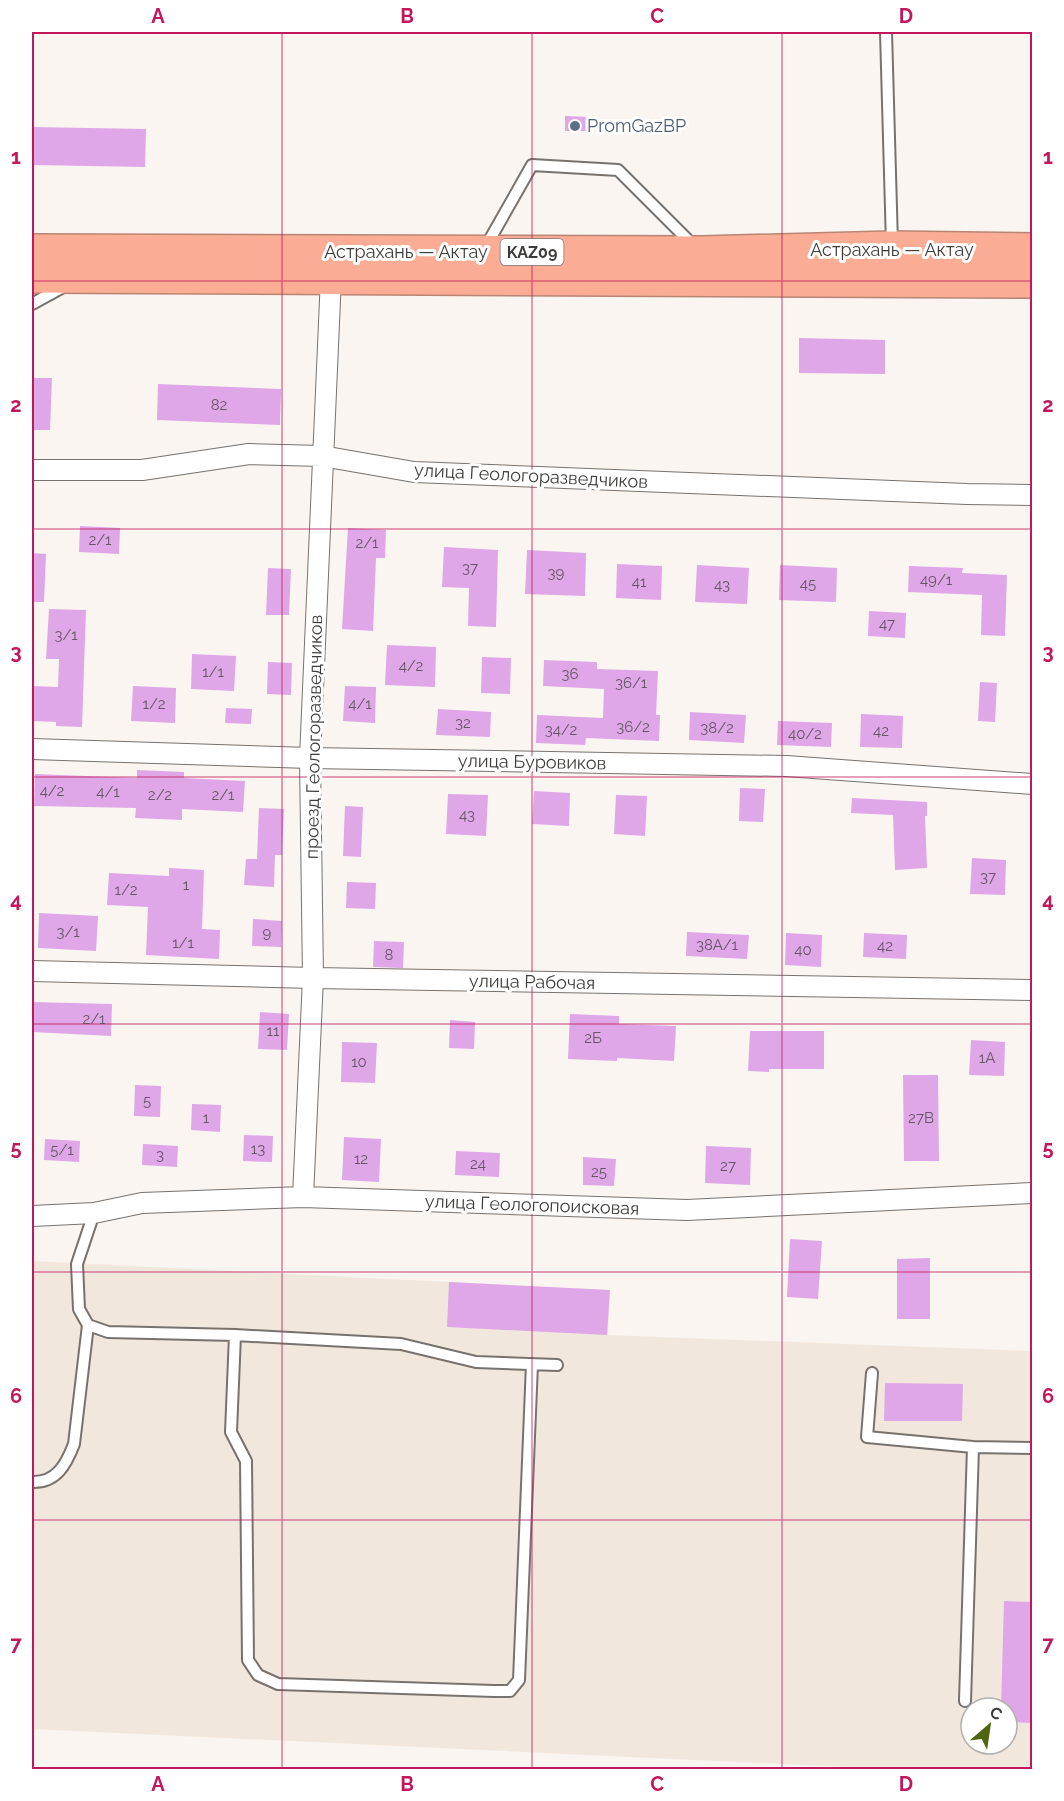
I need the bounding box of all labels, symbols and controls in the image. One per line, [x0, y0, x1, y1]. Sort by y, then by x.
text: A [151, 4, 165, 28]
text: B [400, 4, 414, 28]
text: C [650, 4, 664, 28]
text: D [899, 4, 913, 28]
place label: PromGazBP [587, 115, 686, 136]
marker: PromGazBP [568, 119, 582, 133]
text: 1 [11, 145, 21, 169]
text: 1 [1043, 145, 1053, 169]
road number: KAZ09 [500, 239, 564, 265]
street label: Астрахань — Актау [810, 239, 974, 260]
street label: Астрахань — Актау [324, 241, 488, 262]
text: 2 [10, 393, 22, 417]
text: 2 [1042, 393, 1054, 417]
house number: 82 [211, 396, 228, 414]
street label: улица Геологоразведчиков [414, 459, 648, 492]
house number: 2/1 [89, 531, 112, 549]
house number: 2/1 [356, 534, 379, 552]
house number: 37 [462, 559, 478, 577]
house number: 39 [548, 564, 565, 582]
house number: 49/1 [920, 571, 953, 589]
house number: 41 [632, 573, 647, 591]
house number: 45 [800, 575, 816, 593]
house number: 43 [714, 576, 730, 594]
street label: проезд Геологоразведчиков [301, 615, 326, 859]
house number: 47 [879, 615, 895, 633]
house number: 3/1 [54, 626, 78, 644]
text: 3 [10, 640, 22, 664]
text: 3 [1042, 640, 1054, 664]
house number: 4/2 [399, 657, 424, 675]
house number: 1/1 [202, 663, 224, 681]
house number: 36 [561, 665, 579, 683]
house number: 36/1 [615, 674, 648, 692]
house number: 1/2 [143, 695, 166, 713]
house number: 4/1 [348, 695, 372, 713]
house number: 32 [455, 714, 471, 732]
house number: 36/2 [616, 718, 650, 736]
house number: 38/2 [700, 719, 734, 737]
house number: 34/2 [545, 721, 578, 739]
house number: 42 [873, 722, 889, 740]
house number: 40/2 [788, 725, 822, 743]
street label: улица Буровиков [458, 750, 606, 773]
house number: 4/2 [40, 782, 65, 800]
house number: 4/1 [96, 783, 120, 801]
house number: 2/2 [148, 786, 172, 804]
house number: 2/1 [212, 786, 235, 804]
house number: 43 [459, 806, 475, 824]
house number: 37 [980, 868, 996, 886]
house number: 1 [183, 876, 190, 894]
house number: 1/2 [115, 881, 138, 899]
text: 4 [10, 888, 22, 912]
text: 4 [1042, 888, 1054, 912]
house number: 3/1 [56, 923, 80, 941]
house number: 9 [263, 924, 272, 942]
house number: 1/1 [172, 934, 194, 952]
house number: 38А/1 [696, 936, 739, 954]
house number: 42 [877, 937, 893, 955]
house number: 40 [794, 941, 812, 959]
house number: 8 [385, 946, 394, 964]
street label: улица Рабочая [469, 970, 595, 993]
house number: 2/1 [83, 1010, 106, 1028]
house number: 11 [267, 1022, 280, 1040]
house number: 2Б [584, 1029, 602, 1047]
house number: 1А [979, 1049, 995, 1067]
house number: 10 [351, 1053, 367, 1071]
house number: 5 [143, 1092, 151, 1110]
house number: 1 [203, 1109, 210, 1127]
house number: 27В [908, 1109, 934, 1127]
text: 5 [10, 1136, 22, 1160]
text: 5 [1042, 1136, 1054, 1160]
house number: 13 [251, 1140, 265, 1158]
house number: 5/1 [50, 1141, 74, 1159]
house number: 3 [156, 1146, 164, 1164]
house number: 12 [354, 1150, 368, 1168]
house number: 24 [470, 1155, 486, 1173]
house number: 27 [720, 1157, 736, 1175]
house number: 25 [591, 1163, 607, 1181]
street label: улица Геологопоисковая [424, 1190, 640, 1219]
text: 6 [10, 1384, 22, 1408]
text: 6 [1042, 1384, 1054, 1408]
text: 7 [10, 1632, 22, 1656]
text: 7 [1042, 1632, 1054, 1656]
north arrow [959, 1696, 1019, 1756]
text: С [987, 1702, 1005, 1724]
text: A [151, 1772, 165, 1796]
text: B [400, 1772, 414, 1796]
text: C [650, 1772, 664, 1796]
text: D [899, 1772, 913, 1796]

